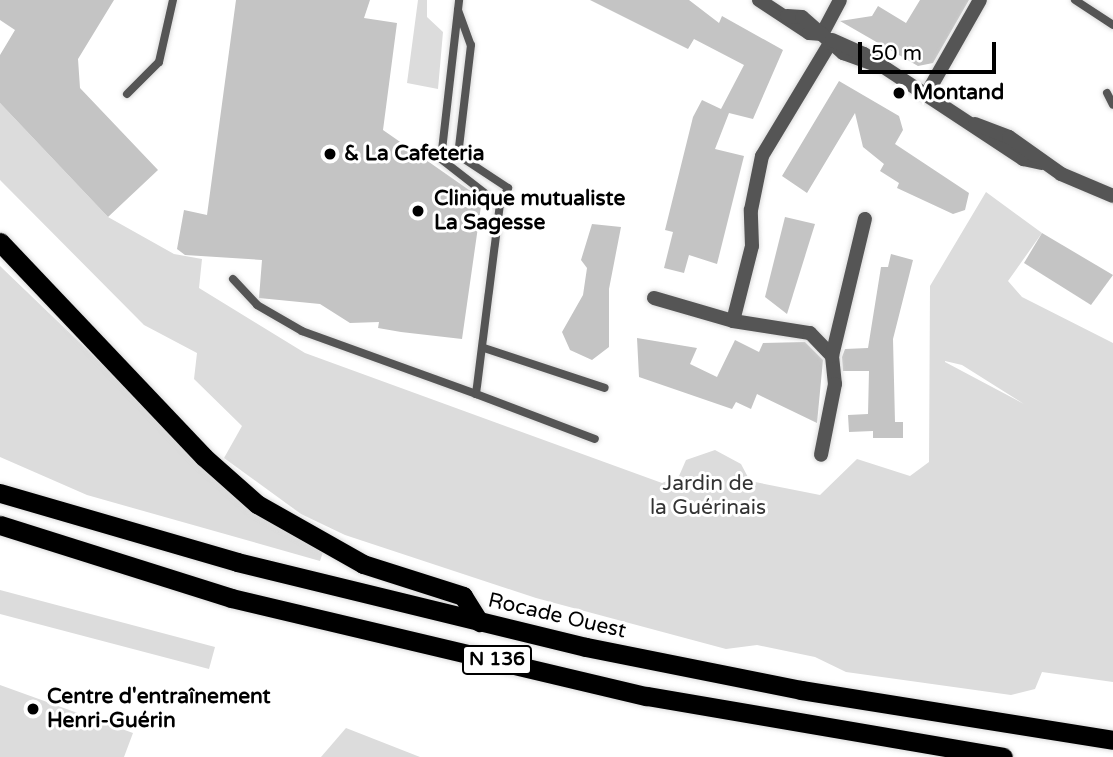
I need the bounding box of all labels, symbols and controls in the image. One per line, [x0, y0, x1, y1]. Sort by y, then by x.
scale bar [861, 28, 999, 72]
text: 50 m [871, 41, 922, 66]
place label: Montand [913, 80, 1004, 106]
marker: Montand [891, 85, 907, 101]
place label: & La Cafeteria [344, 141, 484, 167]
marker: & La Cafeteria [322, 146, 338, 162]
place label: Clinique mutualiste La Sagesse [434, 186, 625, 236]
marker: Clinique mutualiste La Sagesse [408, 201, 428, 221]
park label: Jardin de la Guérinais [650, 471, 766, 521]
street label: Rocade Ouest [486, 588, 628, 644]
road number: N 136 [462, 645, 532, 676]
place label: Centre d'entraînement Henri-Guérin [47, 684, 271, 734]
marker: Centre d'entraînement Henri-Guérin [25, 701, 41, 717]

